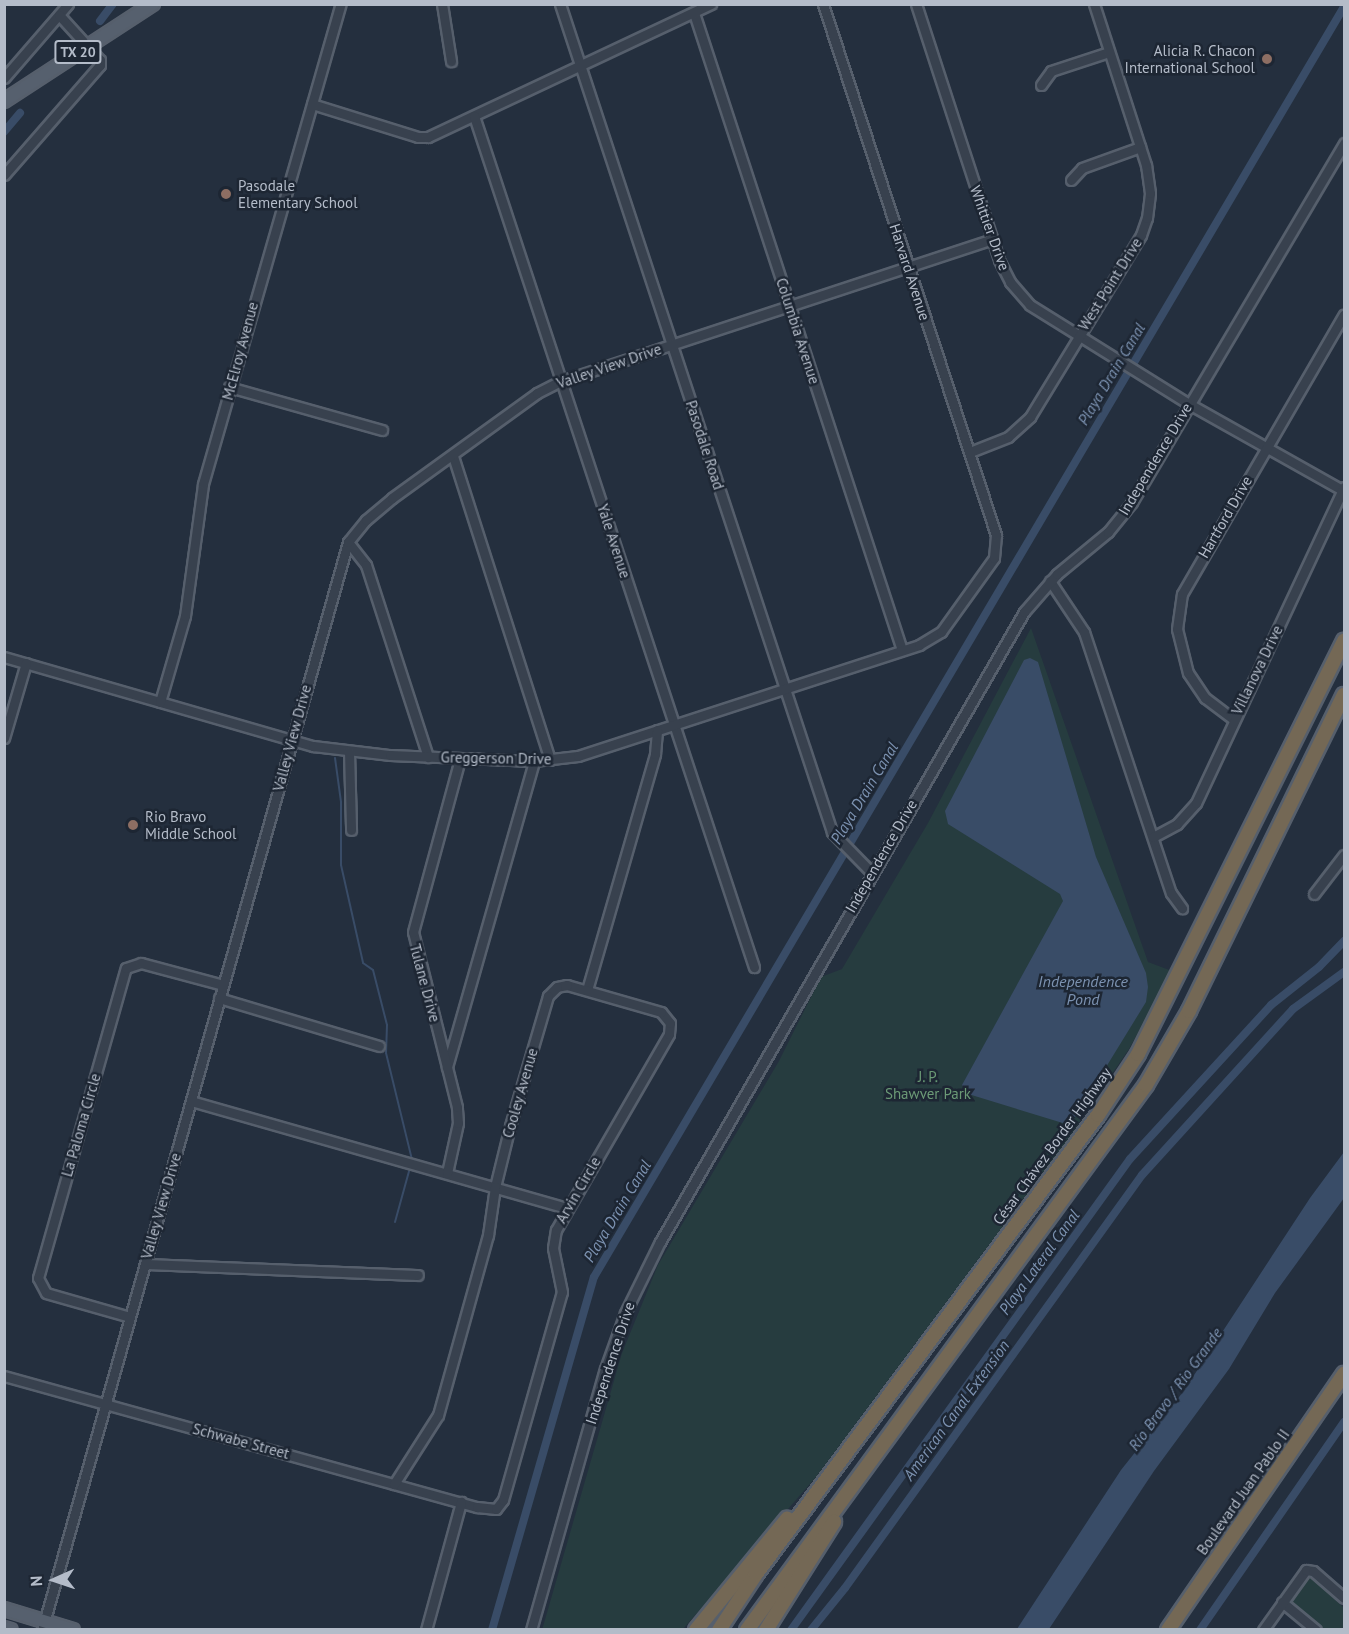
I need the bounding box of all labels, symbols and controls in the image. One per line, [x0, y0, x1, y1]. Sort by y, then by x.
road number: TX 20 [54, 41, 102, 63]
place label: Alicia R. Chacon International School [1125, 41, 1255, 76]
marker: Alicia R. Chacon International School [1260, 52, 1274, 66]
place label: Pasodale Elementary School [238, 176, 358, 211]
street label: Whittier Drive [966, 183, 1014, 273]
marker: Pasodale Elementary School [219, 187, 233, 201]
street label: Harvard Avenue [886, 221, 934, 323]
street label: West Point Drive [1074, 234, 1146, 334]
street label: Columbia Avenue [772, 275, 824, 387]
street label: McElroy Avenue [218, 299, 262, 403]
water label: Playa Drain Canal [1073, 320, 1149, 428]
street label: Valley View Drive [554, 339, 664, 393]
street label: Pasodale Road [682, 398, 728, 492]
street label: Independence Drive [1114, 400, 1196, 518]
street label: Hartford Drive [1194, 473, 1256, 561]
street label: Yale Avenue [593, 501, 635, 581]
street label: Villanova Drive [1228, 622, 1286, 718]
street label: Valley View Drive [269, 682, 315, 794]
water label: Playa Drain Canal [826, 739, 902, 847]
street label: Greggerson Drive [440, 748, 552, 768]
street label: Independence Drive [841, 796, 921, 916]
place label: Rio Bravo Middle School [145, 807, 236, 842]
marker: Rio Bravo Middle School [126, 818, 140, 832]
street label: Tulane Drive [406, 942, 444, 1024]
water label: Independence Pond [1038, 971, 1128, 1009]
street label: Cooley Avenue [498, 1046, 542, 1140]
street label: César Chávez Border Highway [989, 1064, 1115, 1228]
park label: J. P. Shawver Park [885, 1067, 971, 1102]
street label: La Paloma Circle [58, 1071, 104, 1179]
street label: Valley View Drive [137, 1150, 185, 1262]
street label: Arvin Circle [552, 1154, 604, 1226]
water label: Playa Drain Canal [579, 1157, 655, 1265]
water label: Playa Lateral Canal [995, 1206, 1083, 1318]
street label: Independence Drive [582, 1299, 638, 1427]
water label: Río Bravo / Rio Grande [1124, 1324, 1226, 1454]
water label: American Canal Extension [899, 1336, 1013, 1484]
street label: Schwabe Street [191, 1419, 291, 1463]
street label: Boulevard Juan Pablo II [1193, 1426, 1293, 1558]
north arrow [24, 1550, 84, 1610]
text: N [26, 1575, 46, 1587]

